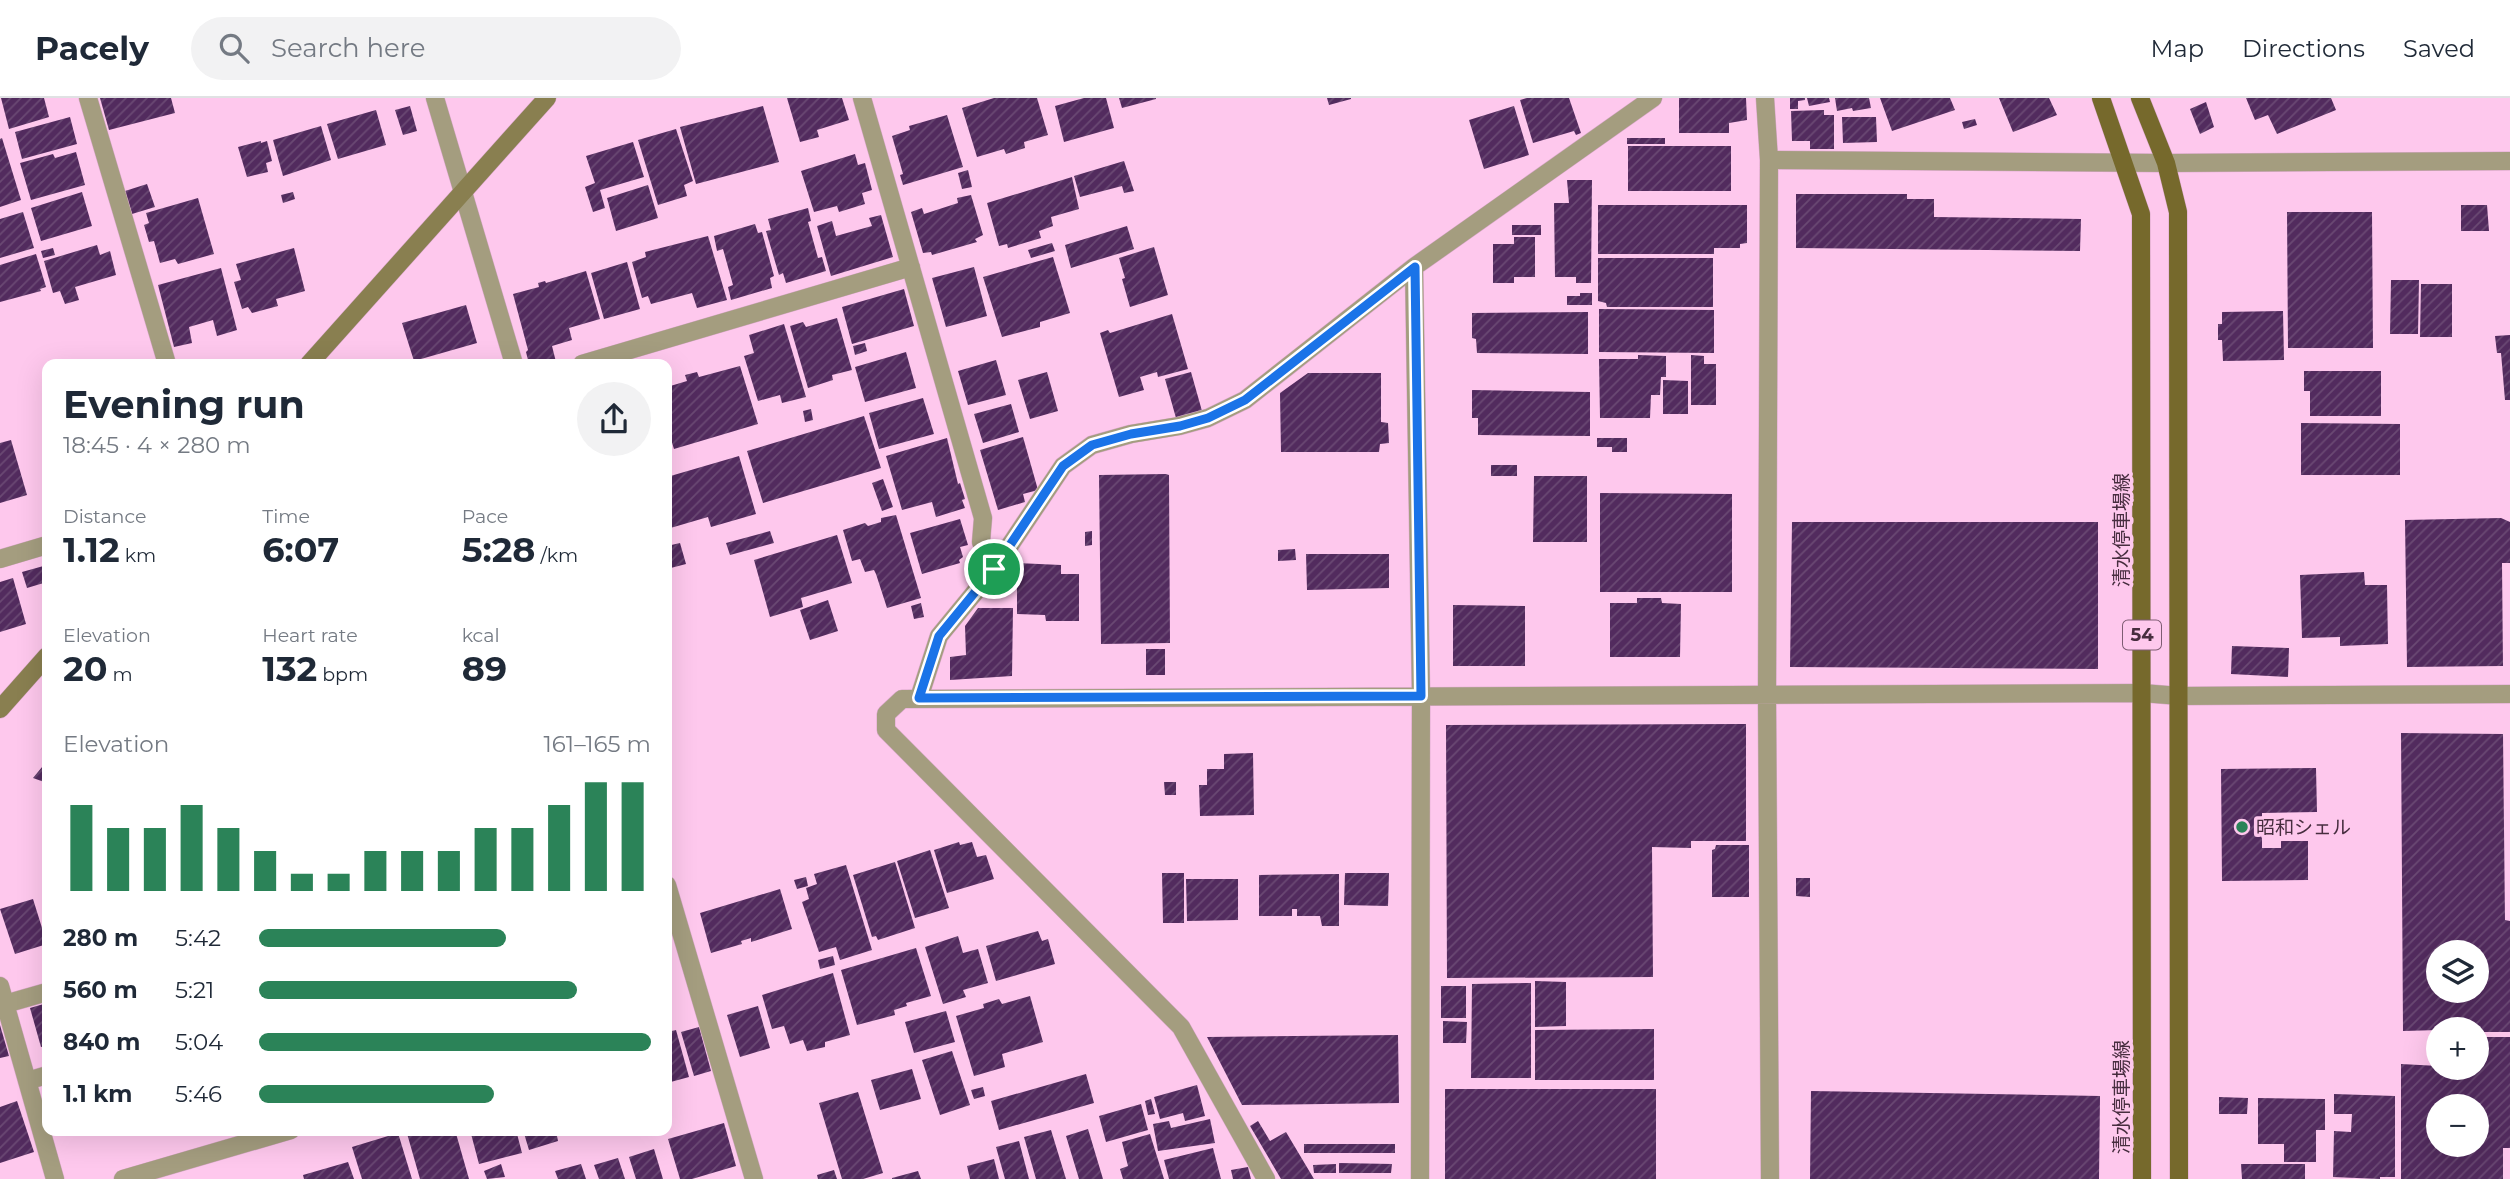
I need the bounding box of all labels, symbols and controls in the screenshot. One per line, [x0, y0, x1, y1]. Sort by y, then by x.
search box [191, 17, 681, 80]
text: Pacely [35, 28, 149, 68]
icon: search [215, 29, 253, 67]
text: Search here [271, 32, 426, 64]
text: Map [2151, 34, 2204, 63]
text: Directions [2242, 34, 2365, 63]
text: Saved [2403, 34, 2475, 63]
text: Evening run [63, 381, 305, 428]
button: share [577, 382, 651, 456]
text: 18:45 · 4 × 280 m [63, 431, 251, 459]
street label: 清水停車場線 [2110, 473, 2133, 587]
text: Distance [63, 505, 146, 528]
text: Time [262, 505, 310, 528]
text: Pace [462, 505, 508, 528]
text: 1.12 [63, 528, 120, 571]
text: 6:07 [262, 528, 339, 571]
text: 5:28 [462, 528, 535, 571]
pin [964, 539, 1024, 599]
text: km [120, 544, 156, 567]
text: /km [535, 544, 578, 567]
icon: arrive [975, 550, 1013, 588]
road number: 54 [2123, 620, 2161, 650]
text: Elevation [63, 624, 151, 647]
text: Heart rate [262, 624, 358, 647]
text: kcal [462, 624, 500, 647]
text: 20 [63, 647, 107, 690]
text: 132 [262, 647, 317, 690]
text: 89 [462, 647, 507, 690]
text: m [107, 663, 133, 686]
text: bpm [317, 663, 368, 686]
text: Elevation [63, 730, 169, 758]
text: 161–165 m [544, 730, 651, 758]
place label: 昭和シェル [2256, 816, 2351, 839]
marker: 昭和シェル [2234, 819, 2250, 835]
text: 280 m [63, 924, 138, 952]
text: 5:42 [175, 924, 221, 952]
map controls [2426, 940, 2489, 1157]
button: layers [2426, 940, 2489, 1003]
text: 560 m [63, 976, 138, 1004]
text: 5:21 [175, 976, 214, 1004]
button: + [2426, 1017, 2489, 1080]
text: 840 m [63, 1028, 140, 1056]
text: 5:04 [175, 1028, 223, 1056]
street label: 清水停車場線 [2110, 1040, 2133, 1154]
text: 1.1 km [63, 1080, 132, 1108]
text: 5:46 [175, 1080, 222, 1108]
button: − [2426, 1094, 2489, 1157]

